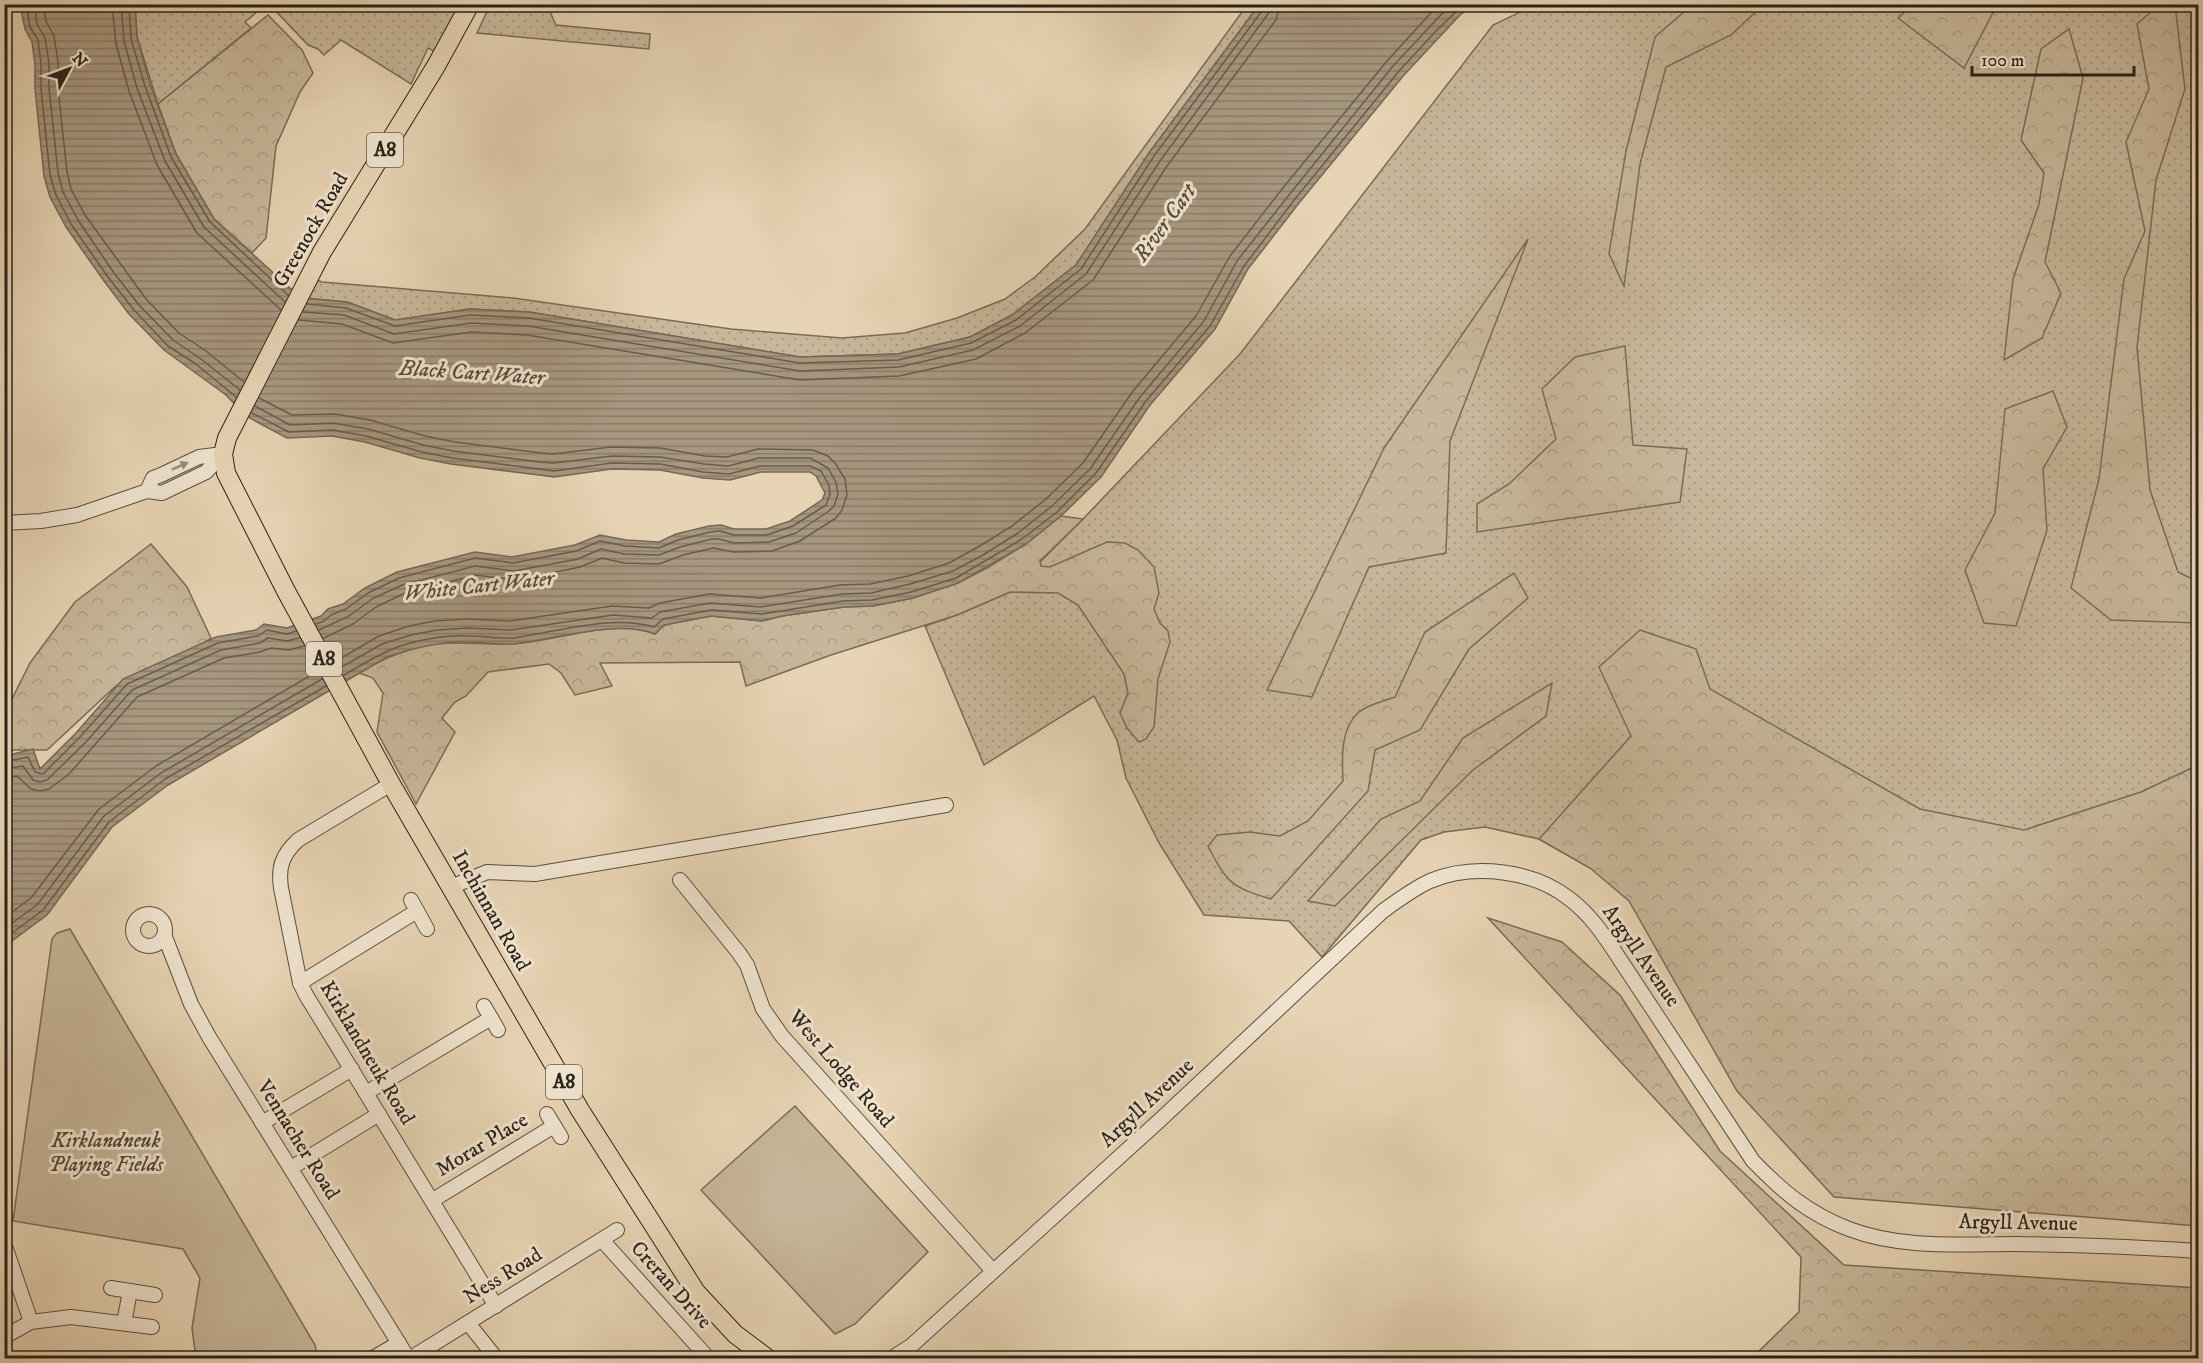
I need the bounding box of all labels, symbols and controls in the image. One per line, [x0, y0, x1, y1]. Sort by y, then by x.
north arrow [39, 39, 99, 99]
scale bar [1972, 39, 2134, 77]
text: N [68, 48, 91, 71]
text: 100 m [1981, 50, 2024, 72]
road number: A8 [367, 133, 403, 167]
street label: Greenock Road [268, 167, 355, 292]
water label: River Cart [1127, 178, 1203, 268]
water label: Black Cart Water [398, 354, 548, 392]
one-way arrow [172, 461, 189, 470]
water label: White Cart Water [403, 564, 558, 607]
road number: A8 [306, 642, 342, 676]
street label: Inchinnan Road [446, 846, 536, 976]
street label: Argyll Avenue [1596, 900, 1686, 1012]
street label: Kirklandneuk Road [314, 976, 420, 1130]
street label: West Lodge Road [782, 1004, 900, 1134]
street label: Argyll Avenue [1095, 1053, 1200, 1153]
road number: A8 [546, 1065, 582, 1099]
street label: Vennacher Road [250, 1074, 345, 1205]
street label: Morar Place [431, 1107, 533, 1183]
park label: Kirklandneuk Playing Fields [49, 1128, 164, 1178]
street label: Argyll Avenue [1958, 1209, 2078, 1237]
street label: Creran Drive [625, 1236, 717, 1335]
street label: Ness Road [459, 1242, 547, 1310]

